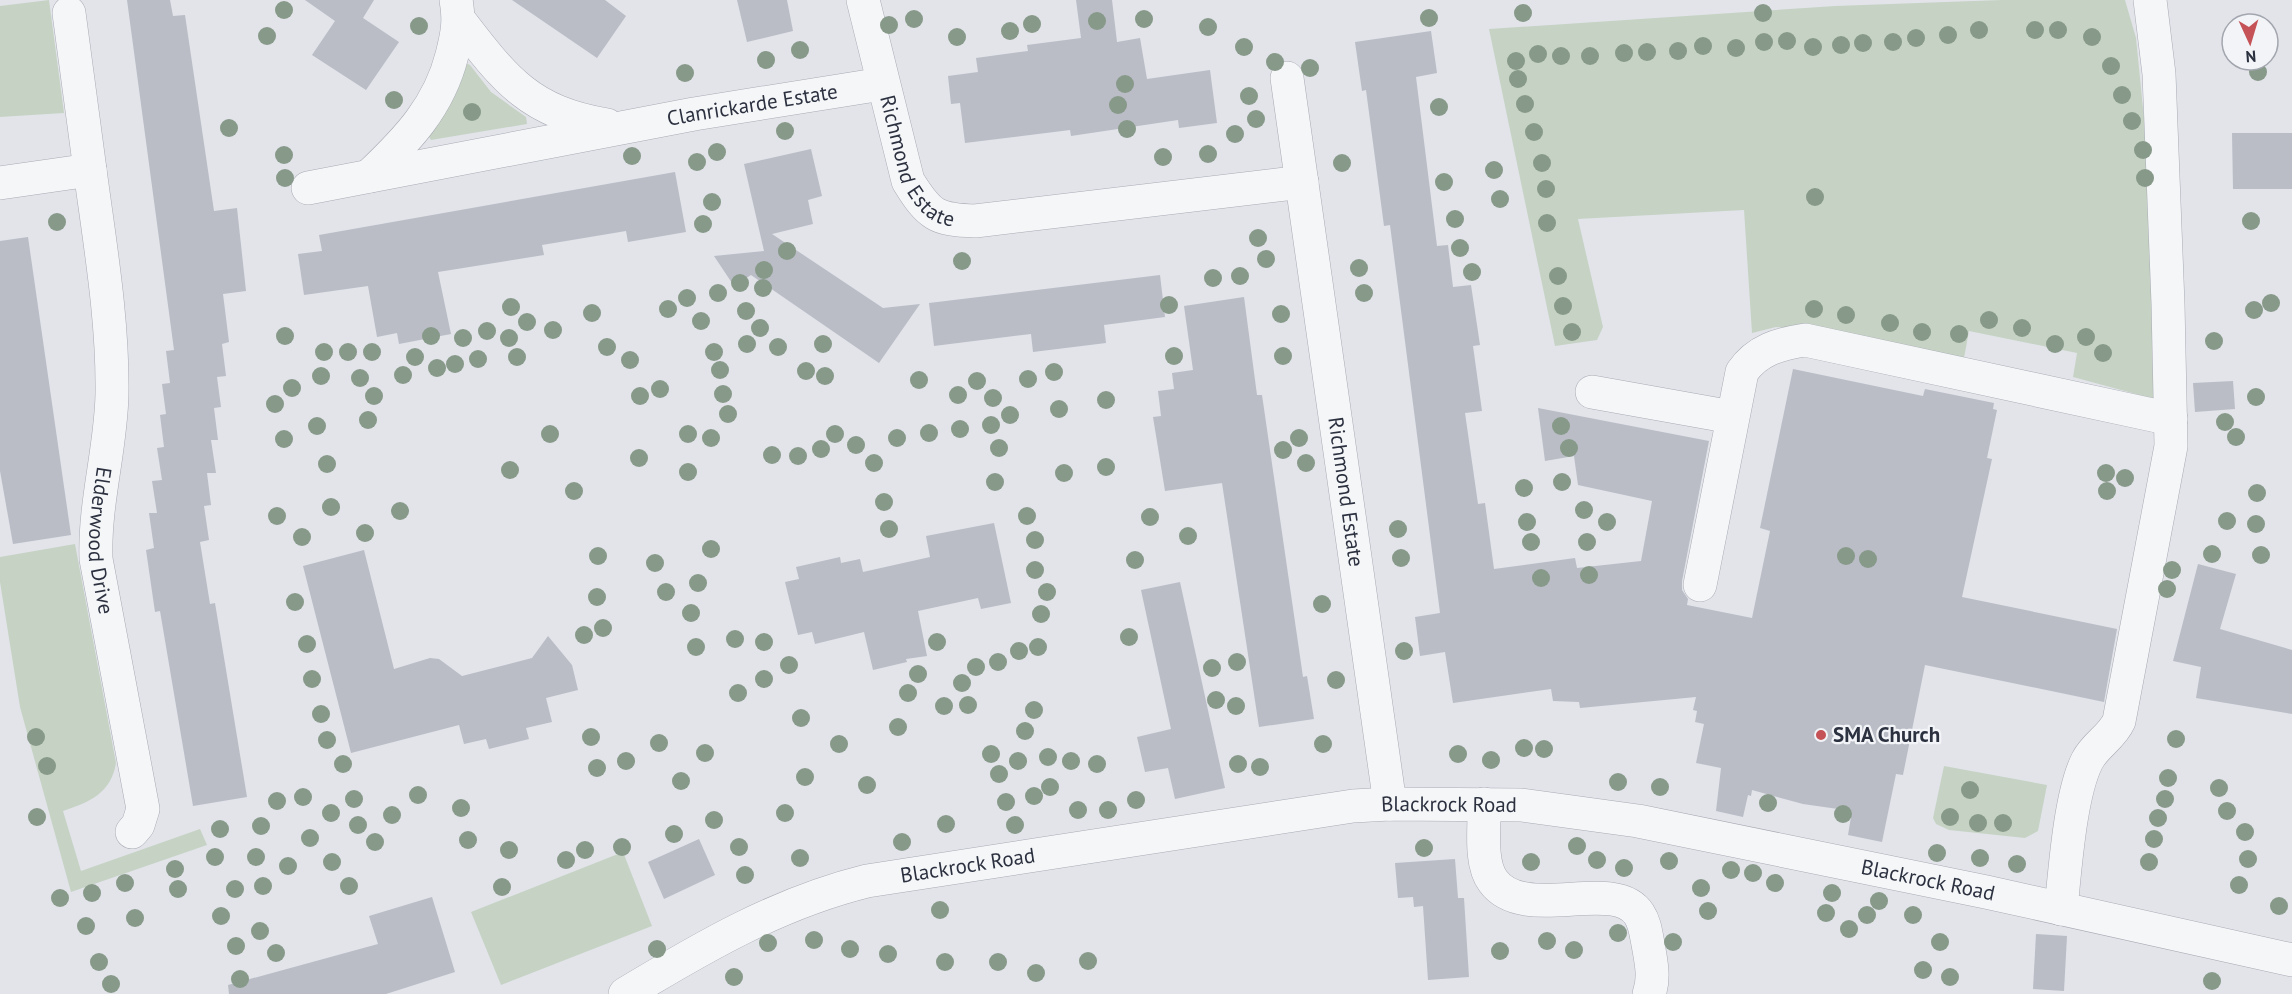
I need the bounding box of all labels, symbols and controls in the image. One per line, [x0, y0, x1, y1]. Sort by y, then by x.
north arrow [2220, 12, 2280, 72]
text: N [2245, 47, 2257, 67]
street label: Clanrickarde Estate [664, 77, 840, 132]
street label: Richmond Estate [874, 92, 957, 233]
street label: Richmond Estate [1322, 415, 1370, 568]
street label: Elderwood Drive [83, 465, 120, 616]
place label: SMA Church [1833, 721, 1940, 748]
marker: SMA Church [1814, 728, 1828, 742]
street label: Blackrock Road [1380, 790, 1517, 818]
street label: Blackrock Road [898, 841, 1037, 889]
street label: Blackrock Road [1859, 853, 1998, 907]

